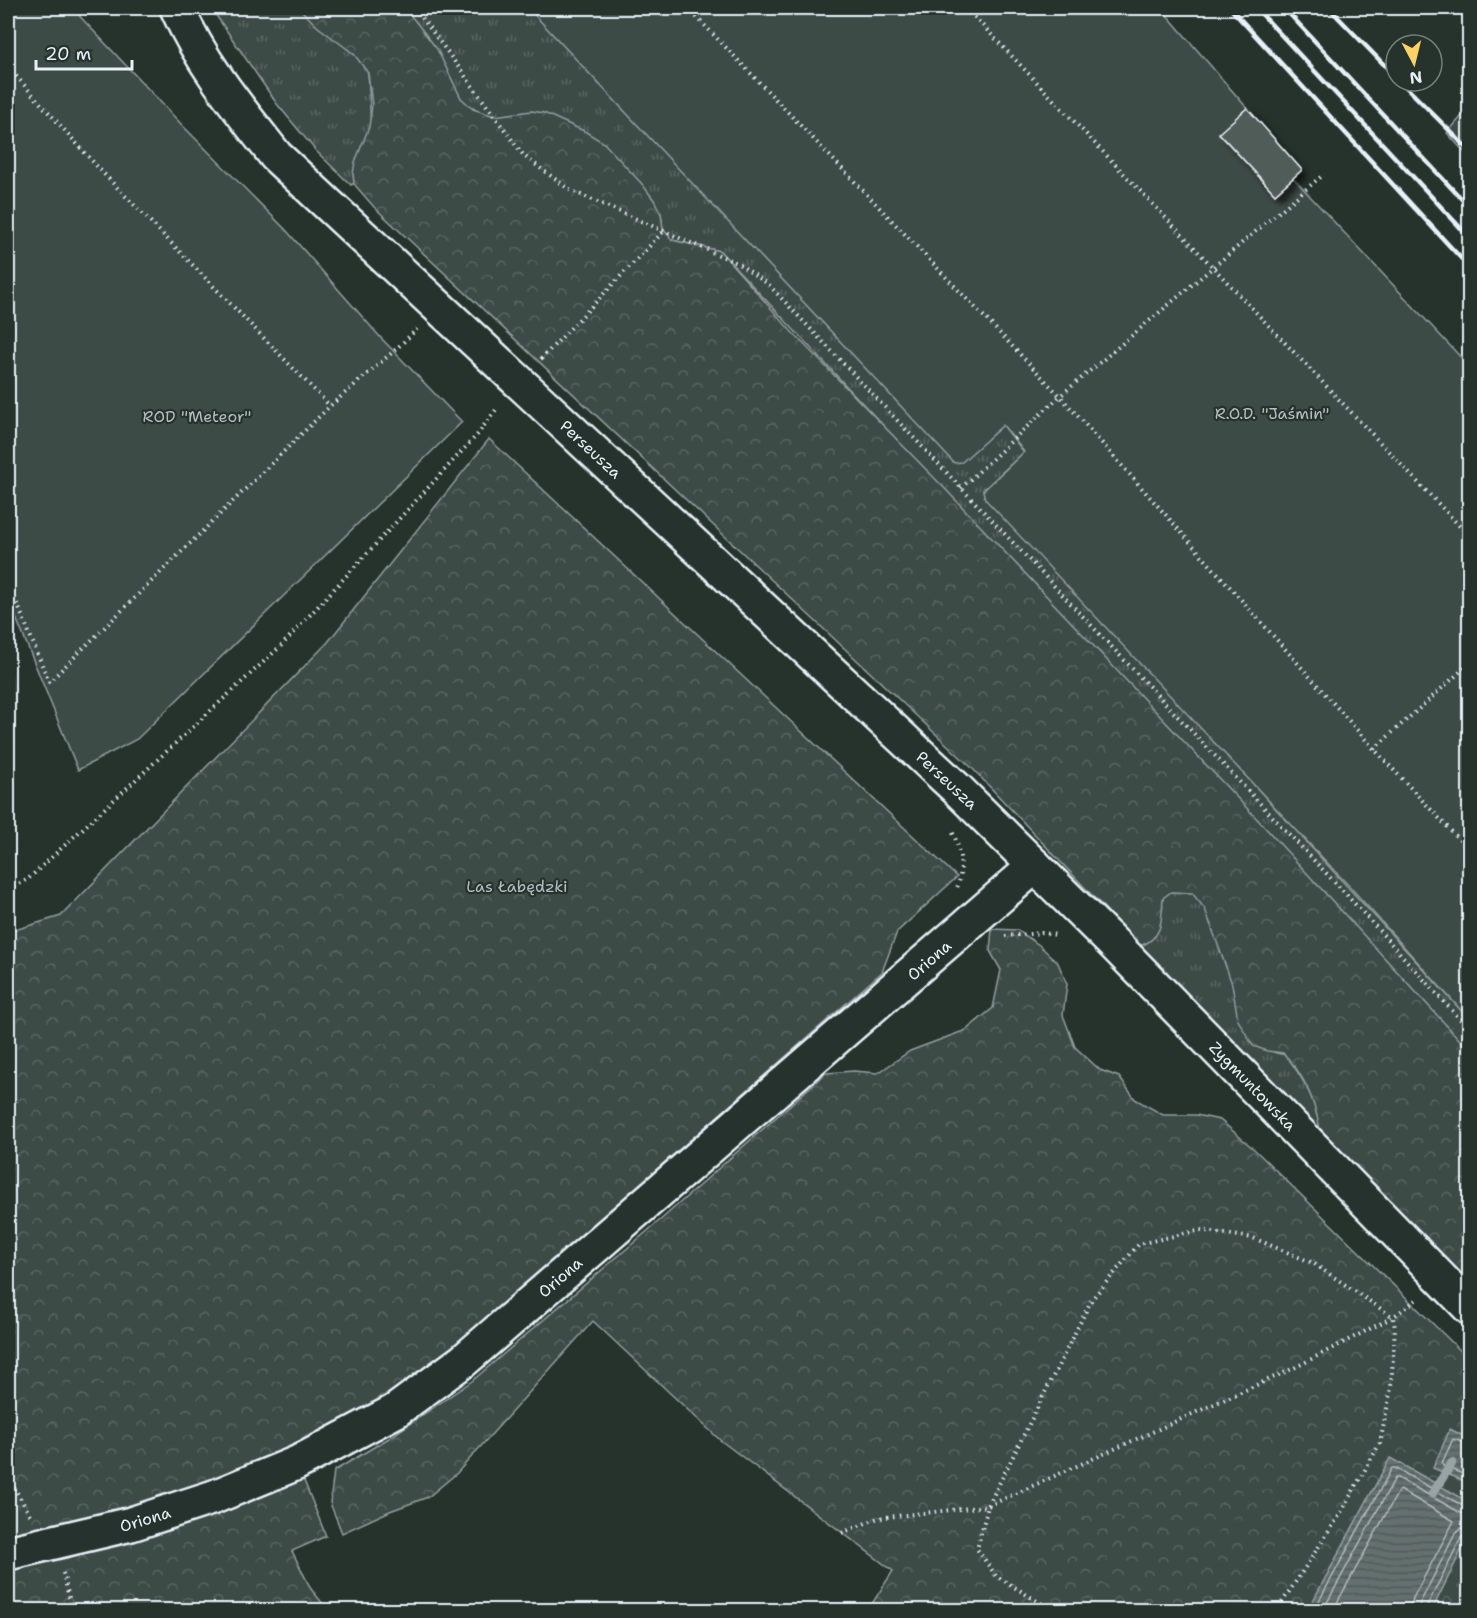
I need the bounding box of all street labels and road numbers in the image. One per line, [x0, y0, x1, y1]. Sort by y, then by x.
street label: Perseusza [555, 416, 626, 483]
street label: Perseusza [911, 747, 982, 814]
street label: Oriona [903, 935, 956, 985]
street label: Zygmuntowska [1205, 1037, 1301, 1136]
street label: Oriona [534, 1252, 587, 1302]
street label: Oriona [117, 1502, 173, 1537]

